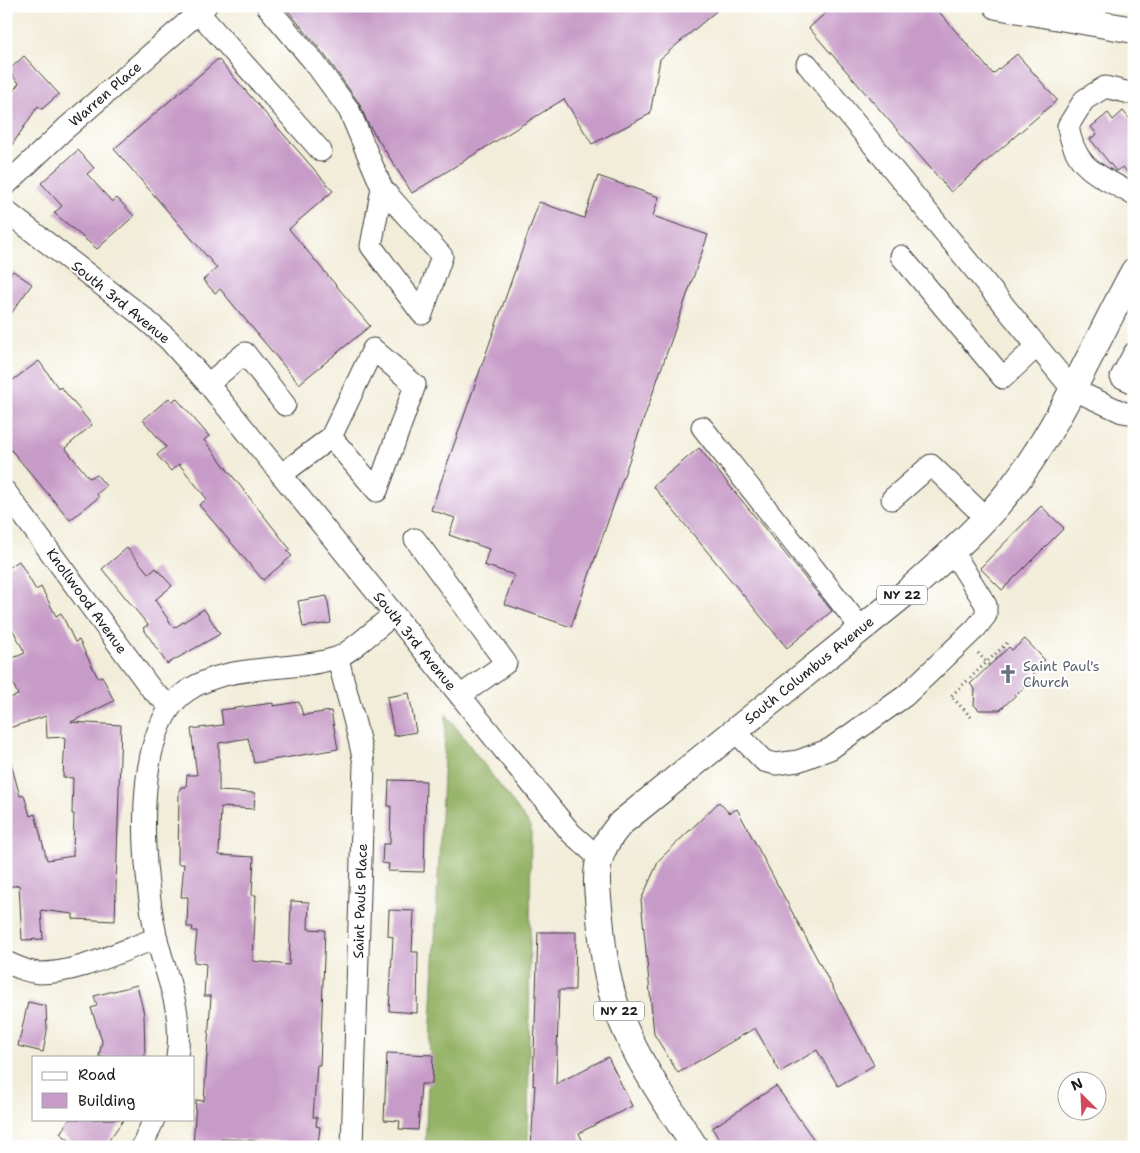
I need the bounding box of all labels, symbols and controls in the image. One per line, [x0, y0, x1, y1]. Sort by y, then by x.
street label: Warren Place [65, 58, 145, 130]
street label: South 3rd Avenue [68, 257, 174, 347]
street label: Knollwood Avenue [43, 545, 131, 657]
road number: NY 22 [877, 586, 927, 604]
street label: South 3rd Avenue [370, 588, 460, 694]
street label: South Columbus Avenue [741, 612, 877, 728]
place label: Saint Paul's Church [1023, 657, 1100, 691]
church icon: Saint Paul's Church [997, 663, 1019, 685]
street label: Saint Pauls Place [349, 843, 371, 959]
road number: NY 22 [594, 1001, 644, 1020]
legend [32, 1056, 195, 1120]
text: Road [78, 1065, 116, 1085]
north arrow [1058, 1070, 1108, 1120]
text: N [1068, 1074, 1085, 1095]
text: Building [78, 1091, 135, 1111]

